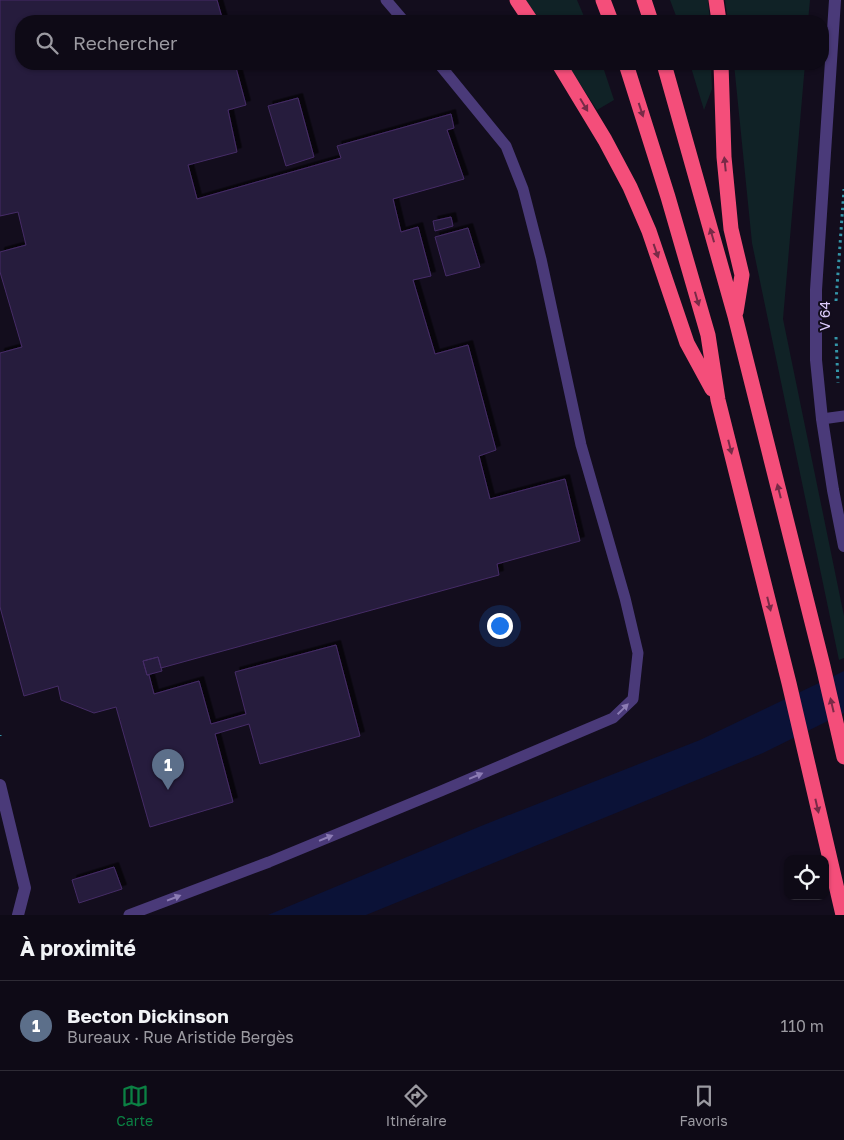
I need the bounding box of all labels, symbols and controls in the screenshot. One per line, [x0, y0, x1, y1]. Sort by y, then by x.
search box [15, 15, 829, 70]
icon: search [33, 29, 61, 57]
text: Rechercher [73, 31, 178, 54]
one-way arrow [579, 99, 588, 112]
one-way arrow [637, 103, 645, 118]
one-way arrow [720, 156, 728, 172]
one-way arrow [708, 227, 716, 242]
one-way arrow [653, 243, 660, 258]
one-way arrow [694, 292, 702, 307]
street label: V 64 [816, 301, 833, 331]
one-way arrow [726, 439, 734, 454]
one-way arrow [775, 483, 783, 498]
one-way arrow [765, 597, 773, 612]
your location [487, 613, 513, 639]
one-way arrow [828, 697, 836, 712]
one-way arrow [616, 703, 628, 715]
pin: 1 [152, 749, 184, 790]
one-way arrow [469, 772, 484, 780]
one-way arrow [813, 798, 821, 813]
one-way arrow [318, 834, 333, 842]
map controls [784, 855, 829, 900]
button: locate [784, 855, 829, 900]
one-way arrow [167, 894, 182, 902]
text: À proximité [20, 935, 136, 961]
text: Becton Dickinson [67, 1004, 229, 1027]
text: 1 [32, 1016, 40, 1036]
text: 110 m [780, 1016, 824, 1036]
text: Bureaux · Rue Aristide Bergès [67, 1027, 294, 1047]
tab: Carte [116, 1082, 153, 1129]
tab: Itinéraire [386, 1082, 447, 1129]
tab: Favoris [679, 1082, 728, 1129]

